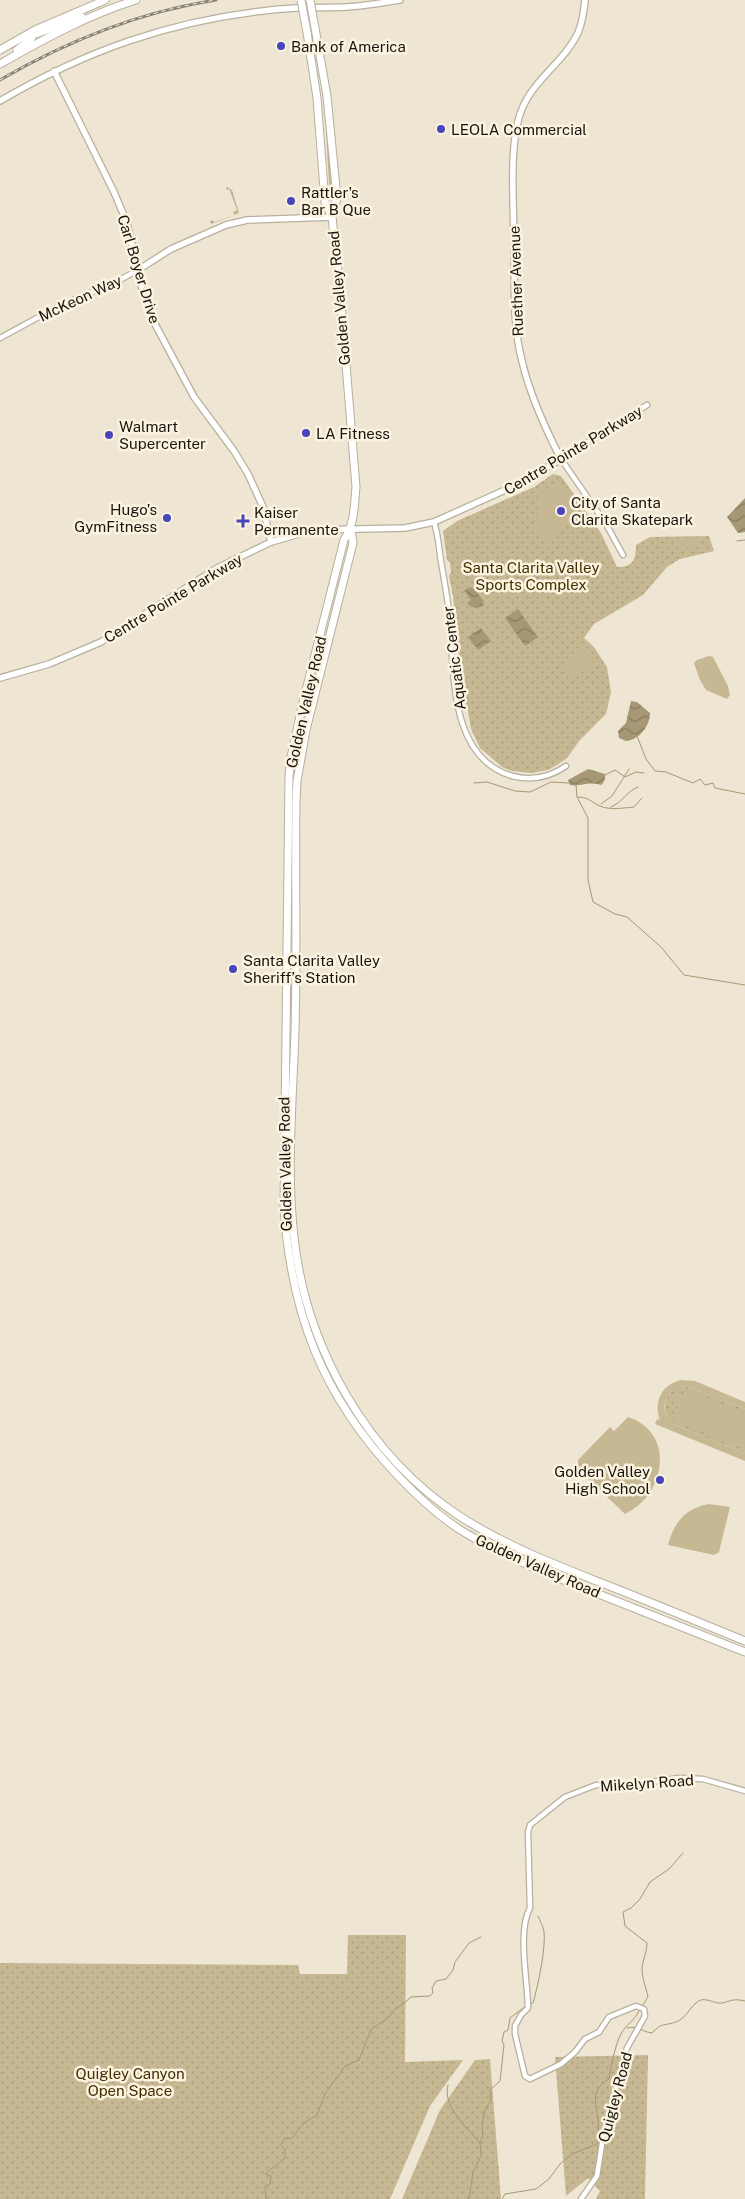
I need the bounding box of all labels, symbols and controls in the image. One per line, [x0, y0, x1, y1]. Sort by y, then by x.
place label: Bank of America [291, 38, 406, 55]
marker: Bank of America [275, 40, 287, 52]
place label: LEOLA Commercial [451, 121, 587, 138]
marker: LEOLA Commercial [435, 123, 447, 135]
place label: Rattler's Bar B Que [301, 184, 371, 218]
marker: Rattler's Bar B Que [285, 195, 297, 207]
street label: Carl Boyer Drive [114, 213, 164, 325]
street label: Ruether Avenue [506, 225, 526, 337]
street label: Golden Valley Road [325, 230, 353, 366]
street label: McKeon Way [36, 271, 124, 325]
street label: Centre Pointe Parkway [501, 402, 645, 498]
place label: Walmart Supercenter [119, 418, 206, 452]
place label: LA Fitness [316, 425, 390, 442]
marker: LA Fitness [300, 427, 312, 439]
marker: Walmart Supercenter [103, 429, 115, 441]
place label: City of Santa Clarita Skatepark [571, 494, 693, 528]
place label: Hugo's GymFitness [74, 501, 157, 535]
place label: Kaiser Permanente [254, 504, 339, 538]
marker: City of Santa Clarita Skatepark [555, 505, 567, 517]
marker: Hugo's GymFitness [161, 512, 173, 524]
marker: Kaiser Permanente [236, 514, 250, 528]
street label: Centre Pointe Parkway [101, 550, 245, 646]
park label: Santa Clarita Valley Sports Complex [462, 559, 600, 593]
street label: Aquatic Center [439, 605, 469, 711]
street label: Golden Valley Road [283, 634, 329, 770]
place label: Santa Clarita Valley Sheriff’s Station [243, 952, 380, 986]
marker: Santa Clarita Valley Sheriff’s Station [227, 963, 239, 975]
street label: Golden Valley Road [275, 1096, 295, 1232]
place label: Golden Valley High School [554, 1463, 650, 1497]
marker: Golden Valley High School [654, 1474, 666, 1486]
street label: Golden Valley Road [473, 1531, 603, 1601]
street label: Mikelyn Road [600, 1771, 694, 1795]
street label: Quigley Road [595, 2050, 635, 2144]
park label: Quigley Canyon Open Space [75, 2065, 185, 2099]

